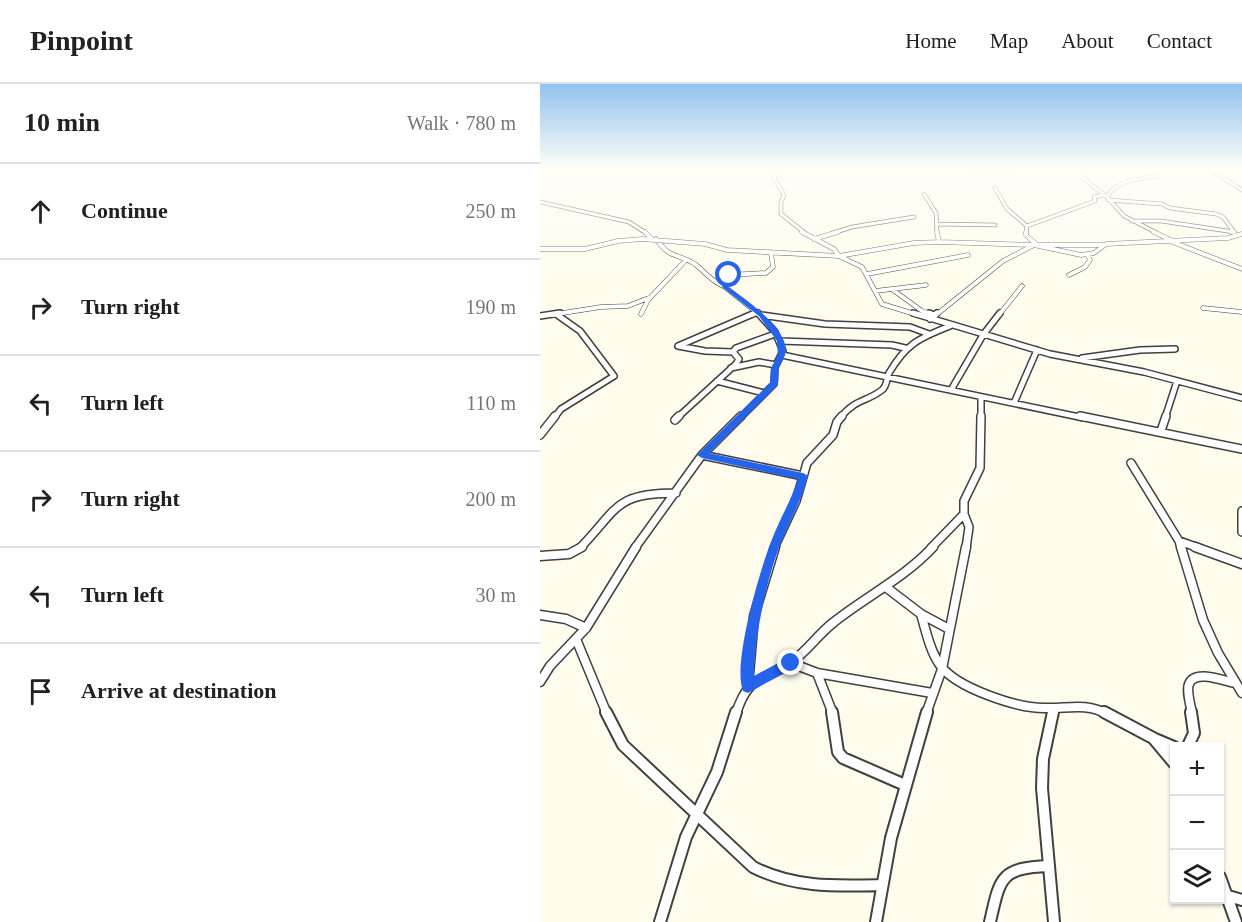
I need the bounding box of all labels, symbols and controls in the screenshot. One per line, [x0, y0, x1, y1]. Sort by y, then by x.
text: Pinpoint [30, 25, 133, 56]
text: Home [905, 29, 957, 53]
text: Map [990, 29, 1028, 53]
text: About [1061, 29, 1114, 53]
text: Contact [1147, 29, 1212, 53]
text: 10 min [24, 108, 100, 137]
text: Walk · 780 m [407, 112, 516, 134]
icon: ahead [24, 195, 57, 228]
text: Continue [81, 198, 168, 223]
text: 250 m [465, 200, 516, 222]
route start [715, 261, 741, 287]
icon: right [24, 291, 57, 324]
text: Turn right [81, 294, 180, 319]
text: 190 m [465, 296, 516, 318]
icon: left [24, 387, 57, 420]
text: Turn left [81, 390, 164, 415]
text: 110 m [466, 392, 516, 414]
icon: right [24, 483, 57, 516]
text: Turn right [81, 486, 180, 511]
text: 200 m [465, 488, 516, 510]
icon: left [24, 579, 57, 612]
text: Turn left [81, 582, 164, 607]
text: 30 m [475, 584, 516, 606]
route end [777, 649, 803, 675]
icon: arrive [24, 675, 57, 708]
text: Arrive at destination [81, 678, 277, 703]
map controls [1170, 742, 1224, 904]
button: + [1170, 742, 1224, 796]
button: − [1170, 796, 1224, 850]
button: layers [1170, 850, 1224, 904]

